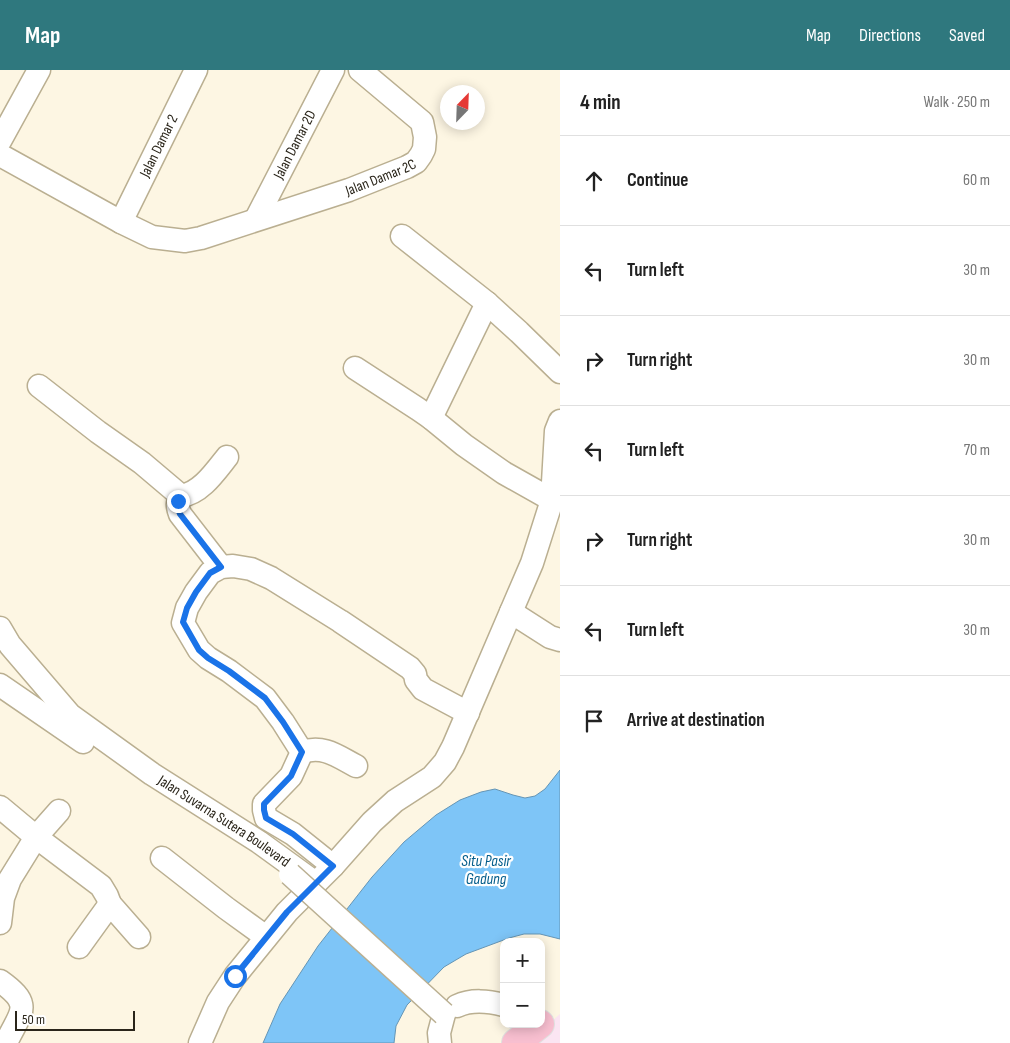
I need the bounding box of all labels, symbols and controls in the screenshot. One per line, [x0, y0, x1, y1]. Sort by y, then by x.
text: Map [25, 21, 60, 50]
text: Map [806, 25, 831, 46]
text: Directions [859, 25, 921, 46]
text: Saved [949, 25, 985, 46]
north arrow [440, 85, 485, 130]
text: 4 min [580, 90, 621, 115]
text: Walk · 250 m [924, 93, 990, 112]
street label: Jalan Damar 2D [269, 107, 321, 183]
street label: Jalan Damar 2 [135, 111, 183, 181]
street label: Jalan Damar 2C [342, 155, 420, 201]
icon: ahead [580, 167, 608, 195]
text: Continue [627, 169, 688, 192]
text: 60 m [963, 171, 990, 190]
icon: left [580, 257, 608, 285]
text: Turn left [627, 259, 684, 282]
text: 30 m [963, 261, 990, 280]
icon: right [580, 347, 608, 375]
text: Turn right [627, 349, 692, 372]
text: 30 m [963, 351, 990, 370]
icon: left [580, 437, 608, 465]
text: Turn left [627, 439, 684, 462]
text: 70 m [964, 441, 990, 460]
route end [167, 490, 190, 513]
icon: right [580, 527, 608, 555]
text: Turn right [627, 529, 692, 552]
text: 30 m [963, 531, 990, 550]
icon: left [580, 617, 608, 645]
text: Turn left [627, 619, 684, 642]
text: 30 m [963, 621, 990, 640]
icon: arrive [580, 707, 608, 735]
text: Arrive at destination [627, 709, 765, 732]
street label: Jalan Suvarna Sutera Boulevard [153, 771, 294, 872]
water label: Situ Pasir Gadung [461, 852, 511, 889]
map controls [500, 938, 545, 1028]
button: + [500, 938, 545, 983]
route start [224, 965, 247, 988]
button: − [500, 983, 545, 1028]
scale bar [15, 1008, 135, 1031]
text: 50 m [22, 1011, 45, 1028]

